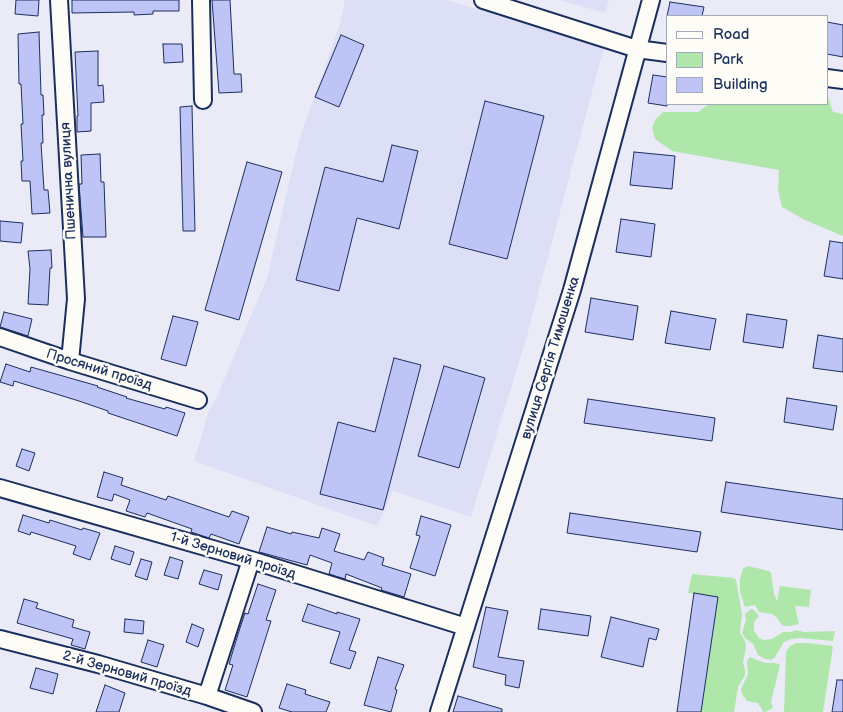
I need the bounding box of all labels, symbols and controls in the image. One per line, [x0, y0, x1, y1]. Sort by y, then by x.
legend [666, 15, 828, 105]
text: Road [713, 25, 749, 44]
text: Park [713, 50, 743, 69]
text: Building [713, 75, 768, 94]
street label: Пшенична вулиця [58, 122, 80, 240]
street label: вулиця Сергія Тимошенка [518, 275, 584, 441]
street label: Просяний проїзд [44, 346, 154, 394]
street label: 1-й Зерновий проїзд [168, 529, 298, 583]
street label: 2-й Зерновий проїзд [61, 648, 193, 700]

